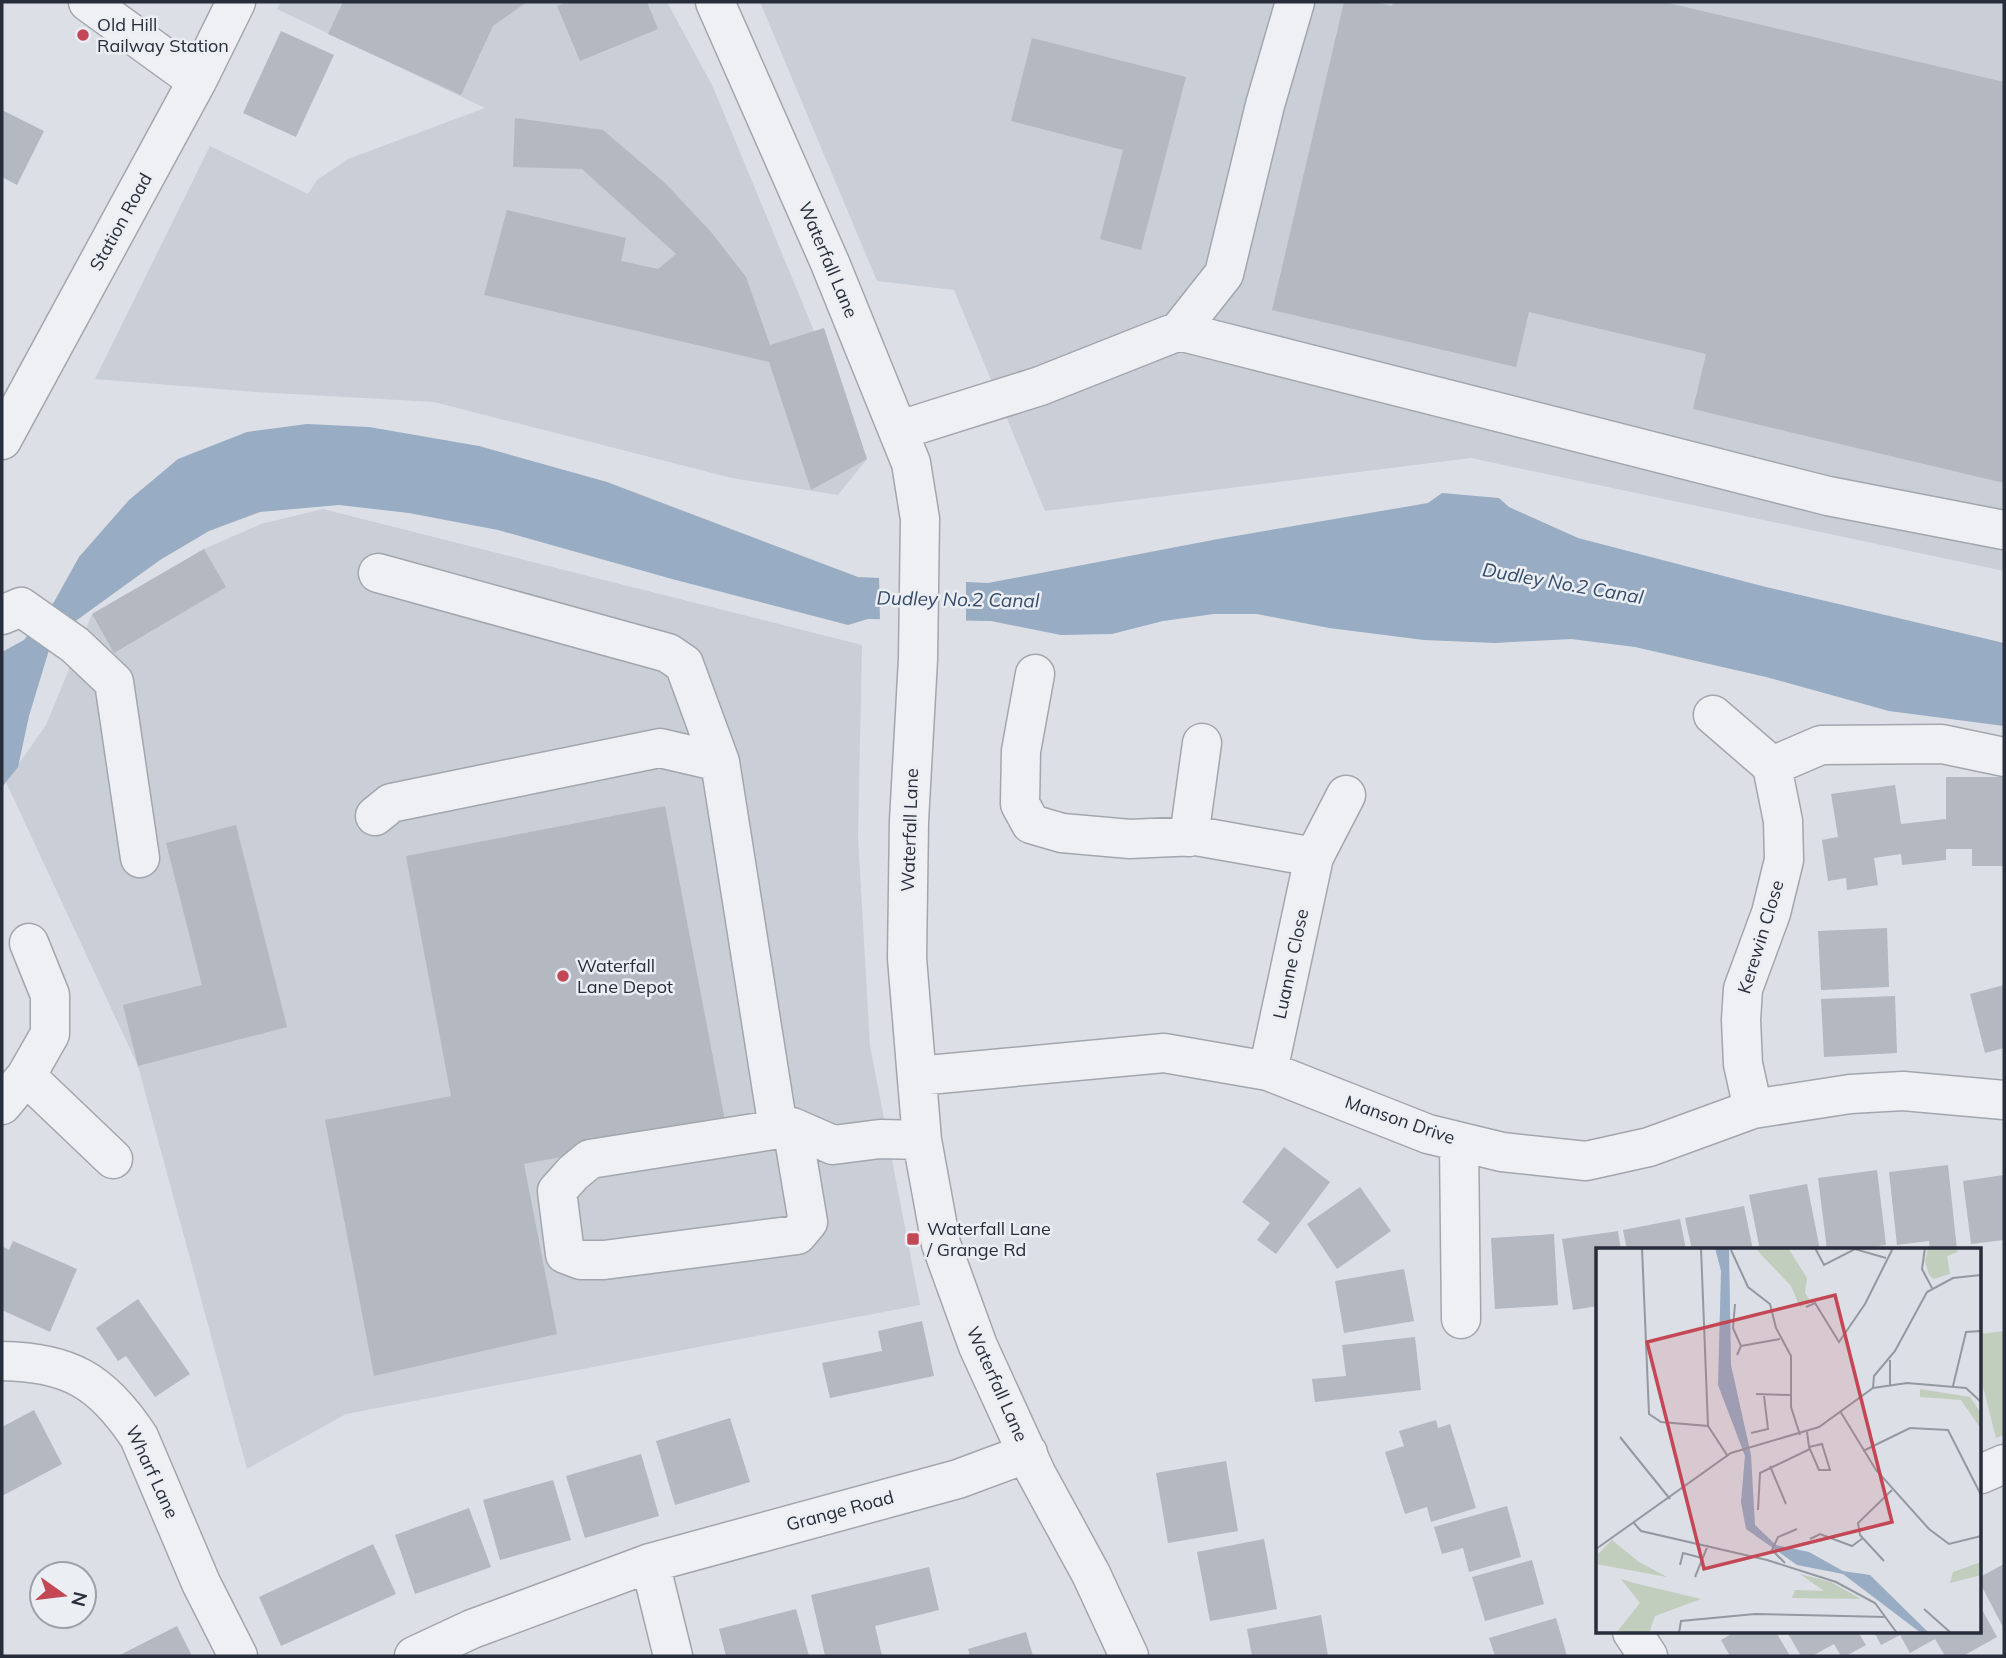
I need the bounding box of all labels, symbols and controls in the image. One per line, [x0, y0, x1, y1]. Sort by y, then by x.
place label: Old Hill Railway Station [97, 13, 229, 57]
marker: Old Hill Railway Station [75, 27, 91, 43]
street label: Station Road [84, 169, 157, 275]
street label: Waterfall Lane [794, 198, 863, 321]
water label: Dudley No.2 Canal [1481, 557, 1646, 609]
water label: Dudley No.2 Canal [876, 586, 1040, 612]
street label: Waterfall Lane [896, 768, 923, 892]
street label: Kerewin Close [1732, 877, 1789, 997]
street label: Luanne Close [1268, 907, 1313, 1021]
place label: Waterfall Lane Depot [577, 954, 673, 998]
marker: Waterfall Lane Depot [555, 968, 571, 984]
street label: Manson Drive [1342, 1090, 1458, 1149]
place label: Waterfall Lane / Grange Rd [926, 1217, 1051, 1261]
marker: Waterfall Lane / Grange Rd [905, 1231, 921, 1247]
inset map [1596, 1248, 1982, 1634]
street label: Waterfall Lane [962, 1323, 1033, 1445]
street label: Wharf Lane [121, 1422, 184, 1522]
street label: Grange Road [784, 1485, 896, 1536]
north arrow [28, 1560, 98, 1630]
text: N [66, 1589, 93, 1609]

